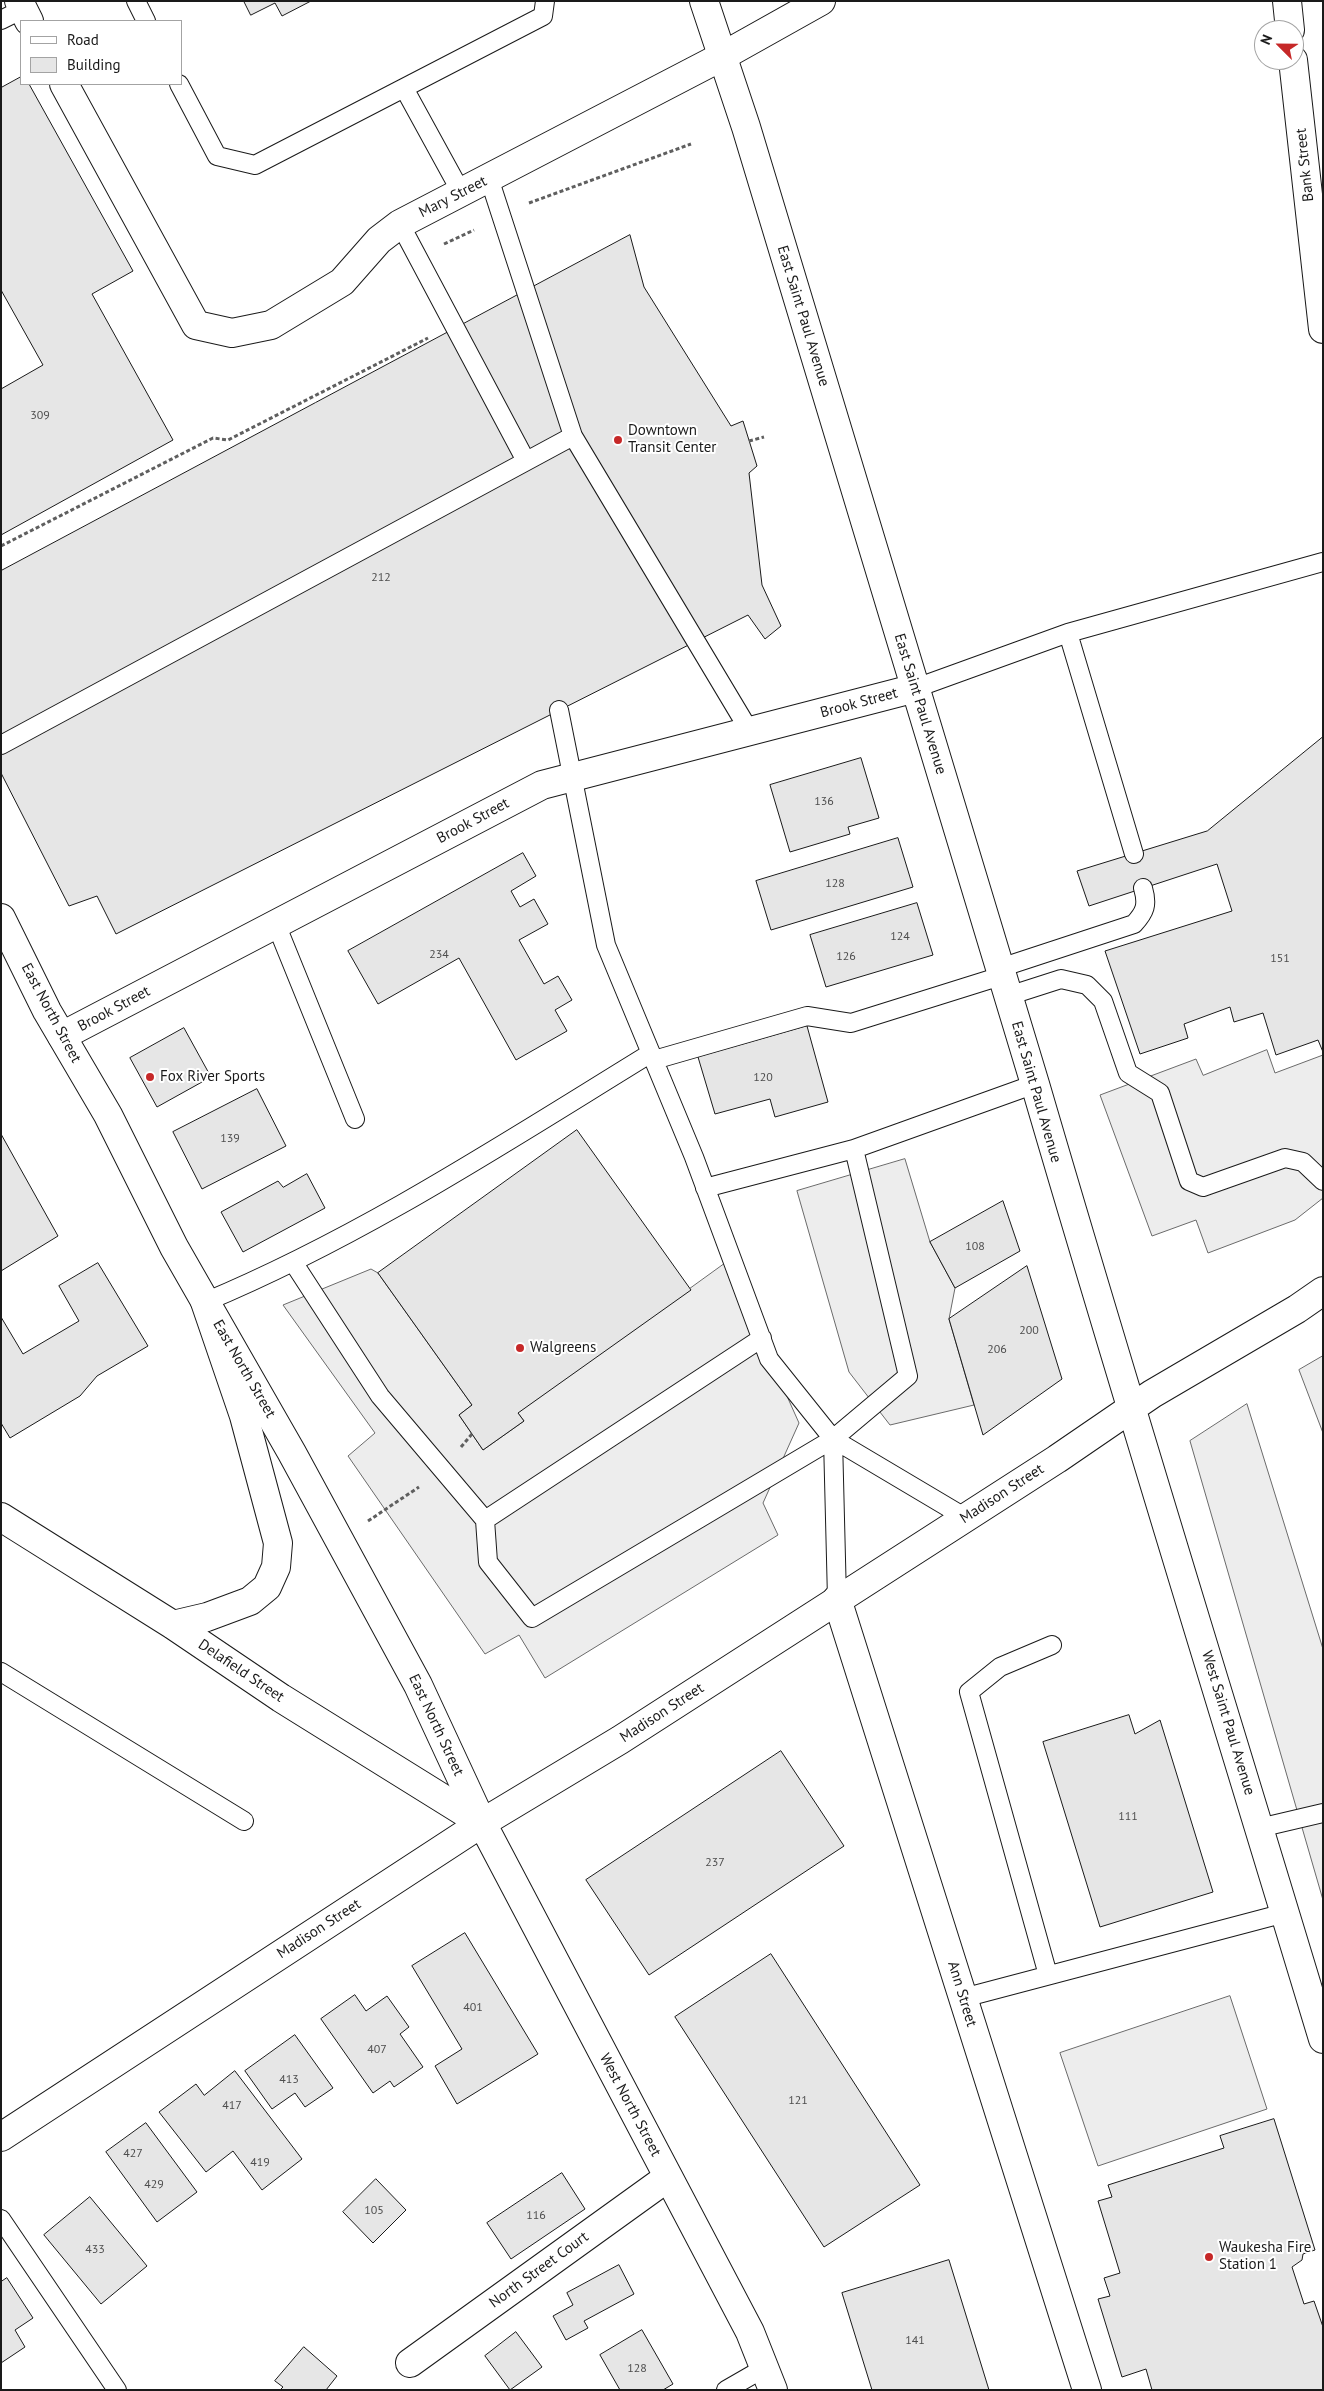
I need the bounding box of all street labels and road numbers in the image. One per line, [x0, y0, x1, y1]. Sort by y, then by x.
street label: Bank Street [1292, 127, 1318, 203]
street label: Mary Street [416, 172, 490, 222]
street label: East Saint Paul Avenue [773, 243, 833, 389]
street label: East Saint Paul Avenue [890, 631, 950, 777]
street label: Brook Street [818, 684, 900, 722]
street label: Brook Street [434, 794, 512, 848]
street label: East North Street [17, 960, 85, 1066]
street label: Brook Street [75, 982, 153, 1036]
street label: East Saint Paul Avenue [1007, 1019, 1065, 1165]
street label: East North Street [209, 1317, 279, 1421]
street label: Madison Street [957, 1460, 1047, 1528]
street label: Delafield Street [195, 1636, 287, 1706]
street label: West Saint Paul Avenue [1197, 1649, 1259, 1797]
street label: East North Street [405, 1671, 467, 1779]
street label: Madison Street [617, 1679, 707, 1747]
street label: Madison Street [274, 1895, 364, 1963]
street label: Ann Street [944, 1959, 980, 2029]
street label: West North Street [595, 2050, 665, 2160]
street label: North Street Court [486, 2228, 592, 2312]

